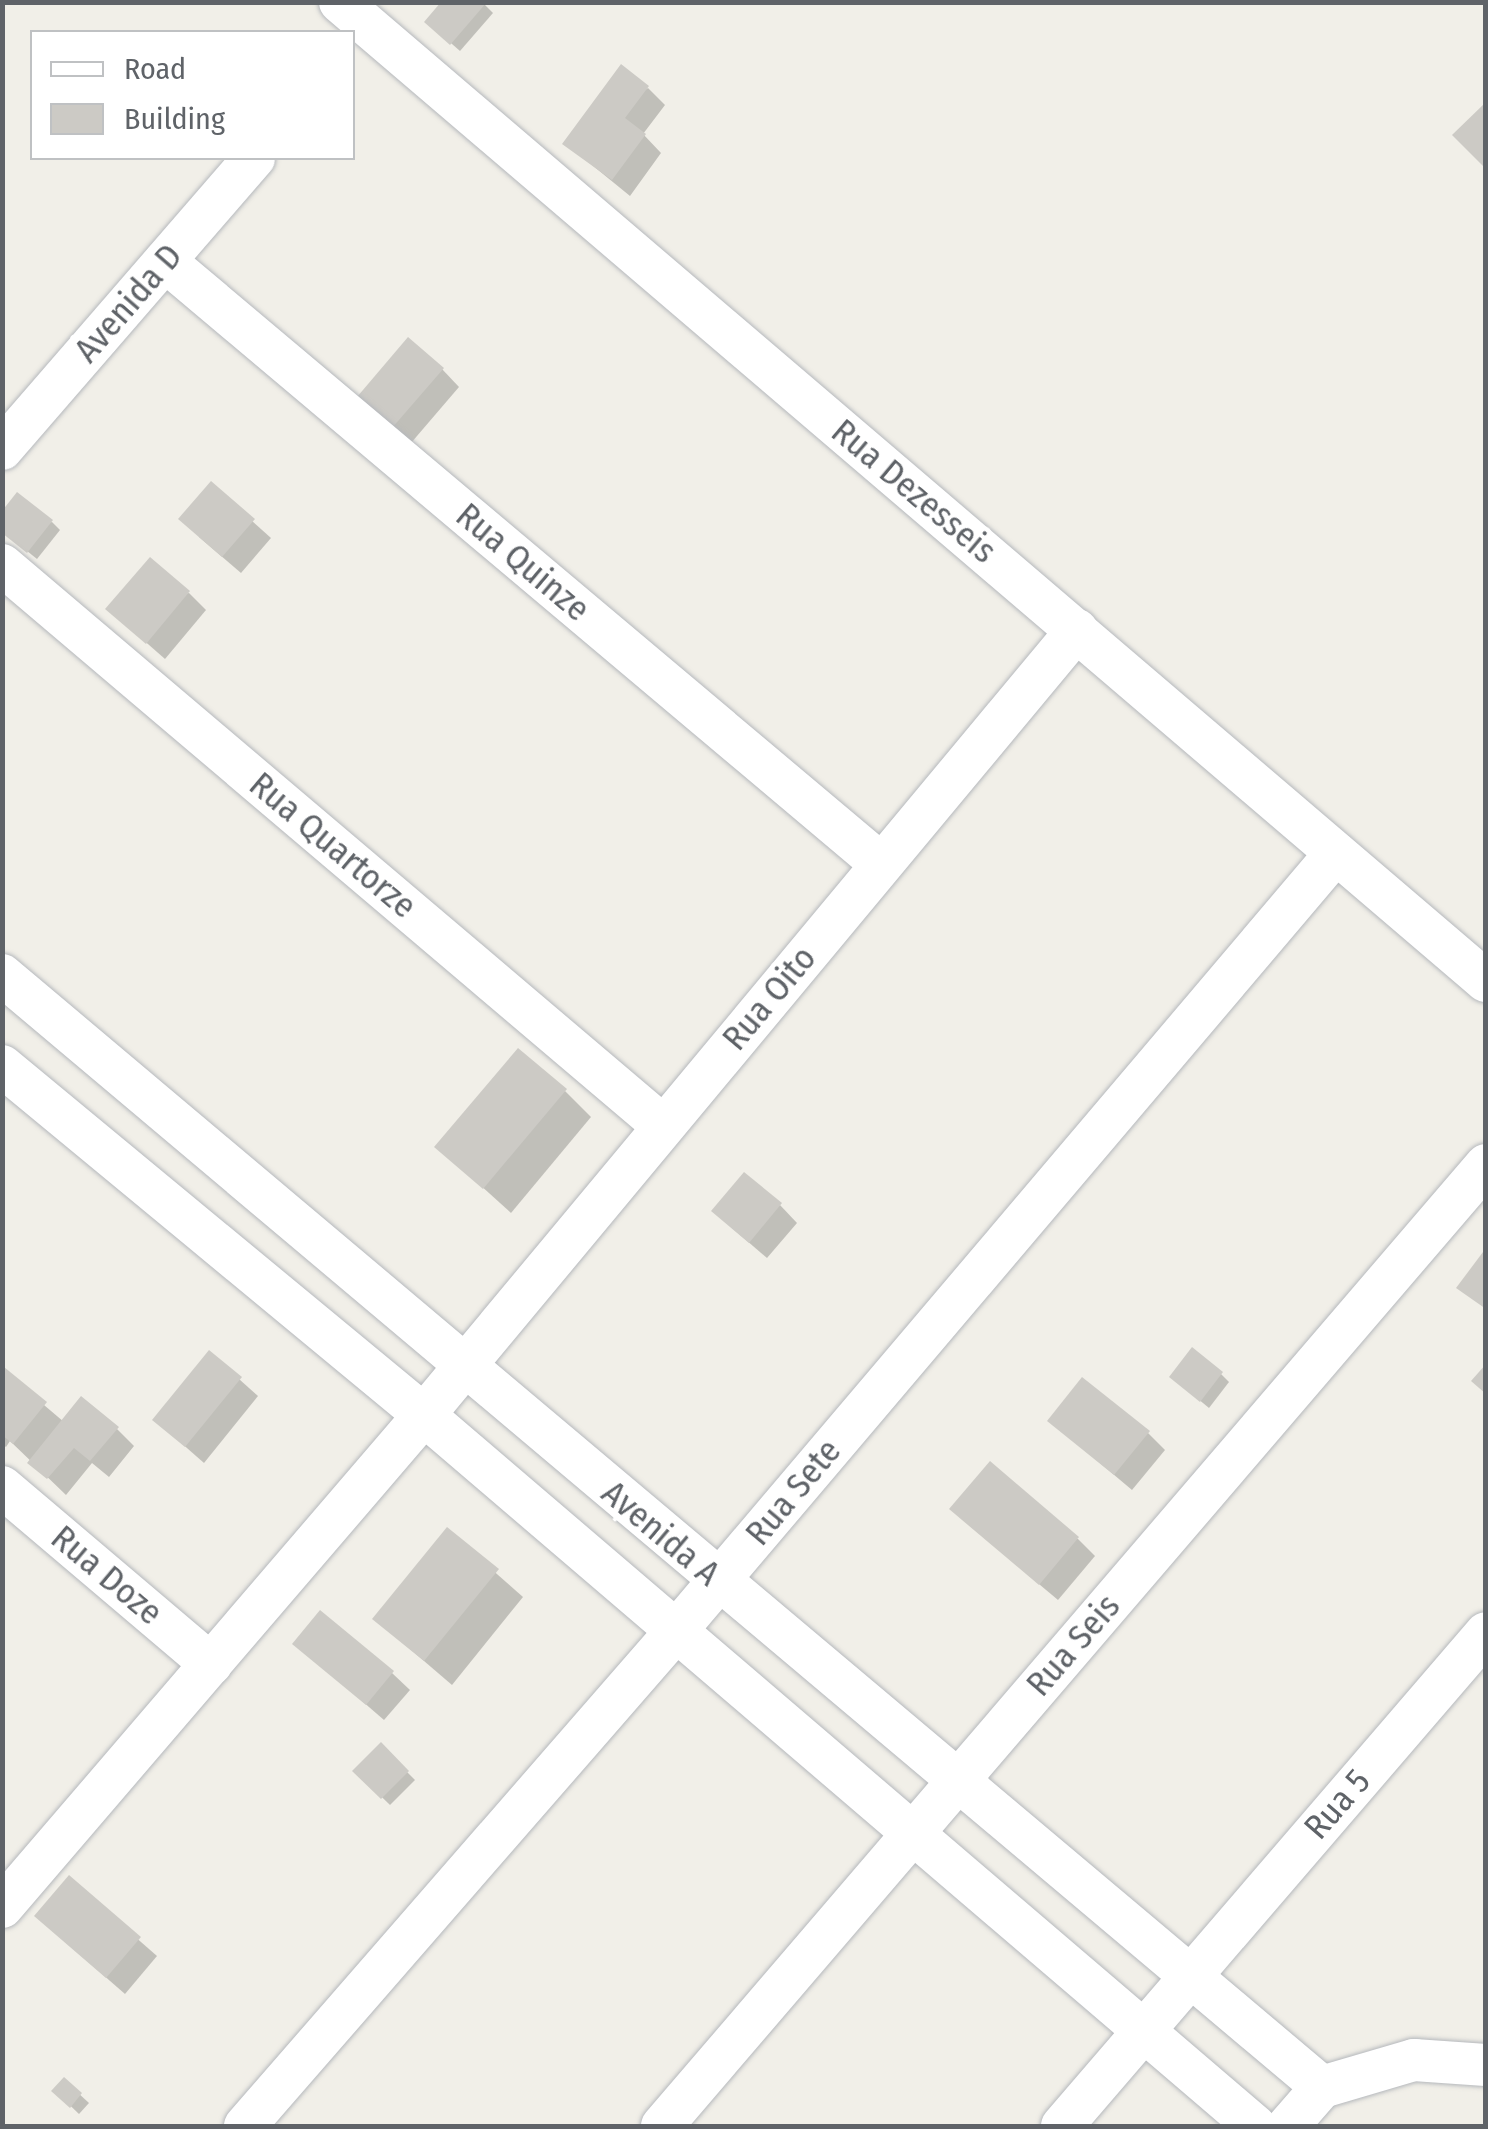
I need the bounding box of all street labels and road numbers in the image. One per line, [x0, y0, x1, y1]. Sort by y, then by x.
street label: Avenida D [65, 235, 191, 371]
street label: Rua Dezesseis [823, 410, 1005, 572]
street label: Rua Quinze [448, 494, 598, 630]
street label: Rua Quartorze [241, 763, 425, 927]
street label: Rua Oito [713, 937, 825, 1059]
street label: Rua Sete [737, 1430, 849, 1554]
street label: Avenida A [594, 1472, 728, 1594]
street label: Rua Doze [43, 1516, 171, 1634]
street label: Rua Seis [1017, 1585, 1129, 1705]
street label: Rua 5 [1295, 1760, 1379, 1848]

